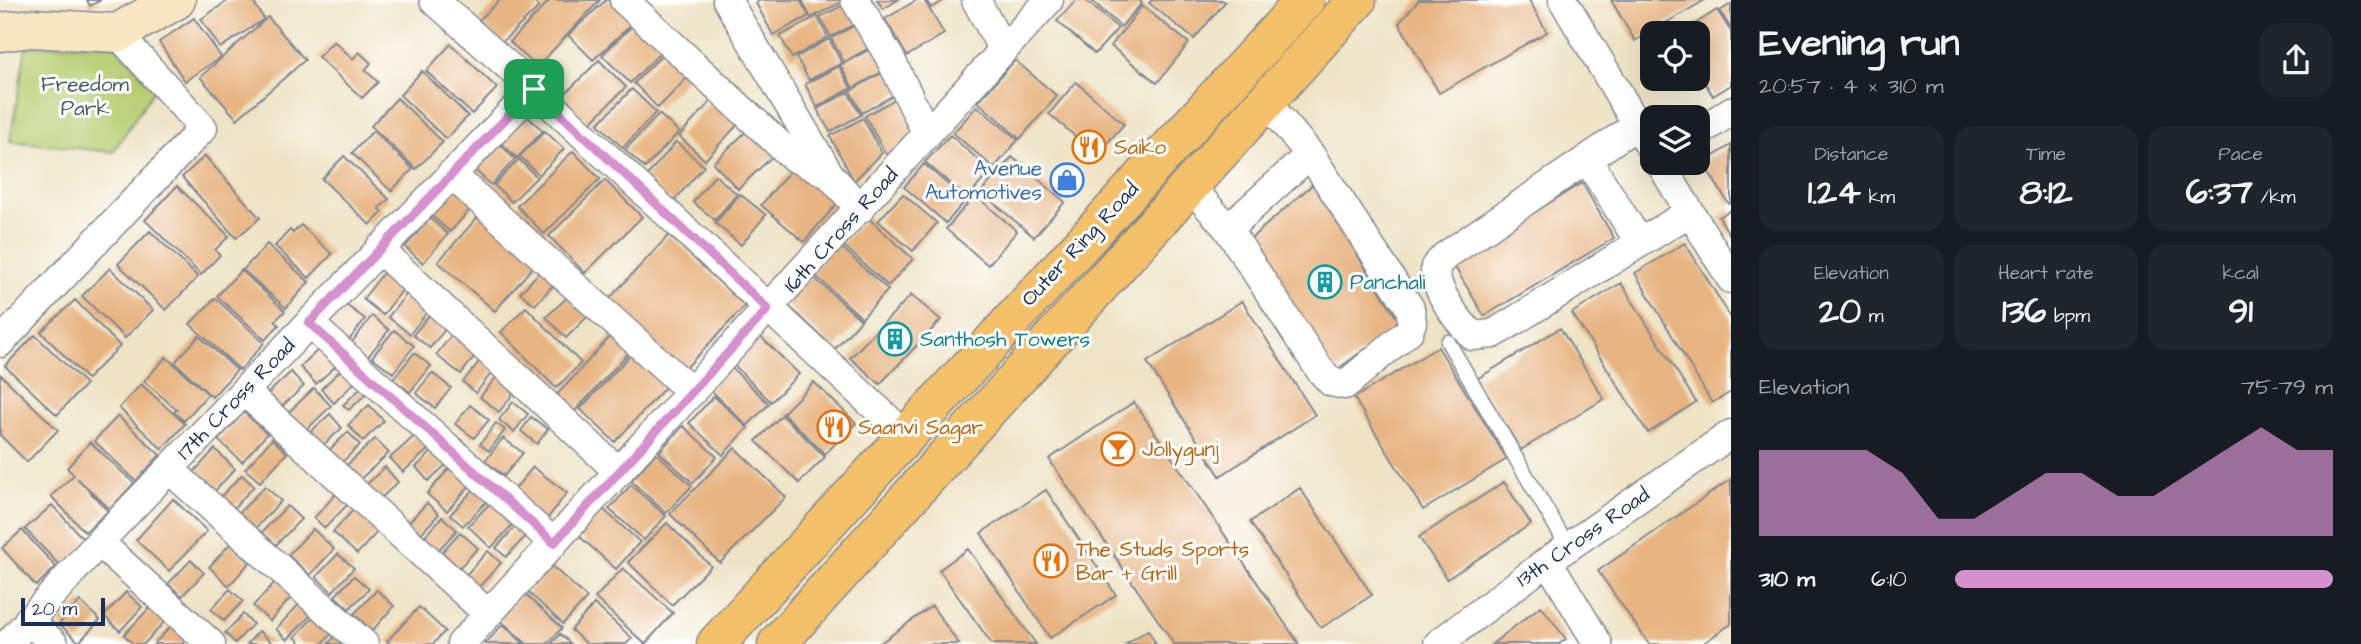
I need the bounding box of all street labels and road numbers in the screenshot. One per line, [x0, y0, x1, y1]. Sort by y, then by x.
street label: 16th Cross Road [777, 161, 905, 299]
street label: Outer Ring Road [1015, 175, 1147, 314]
street label: 17th Cross Road [170, 332, 302, 466]
street label: 13th Cross Road [1511, 480, 1656, 594]

